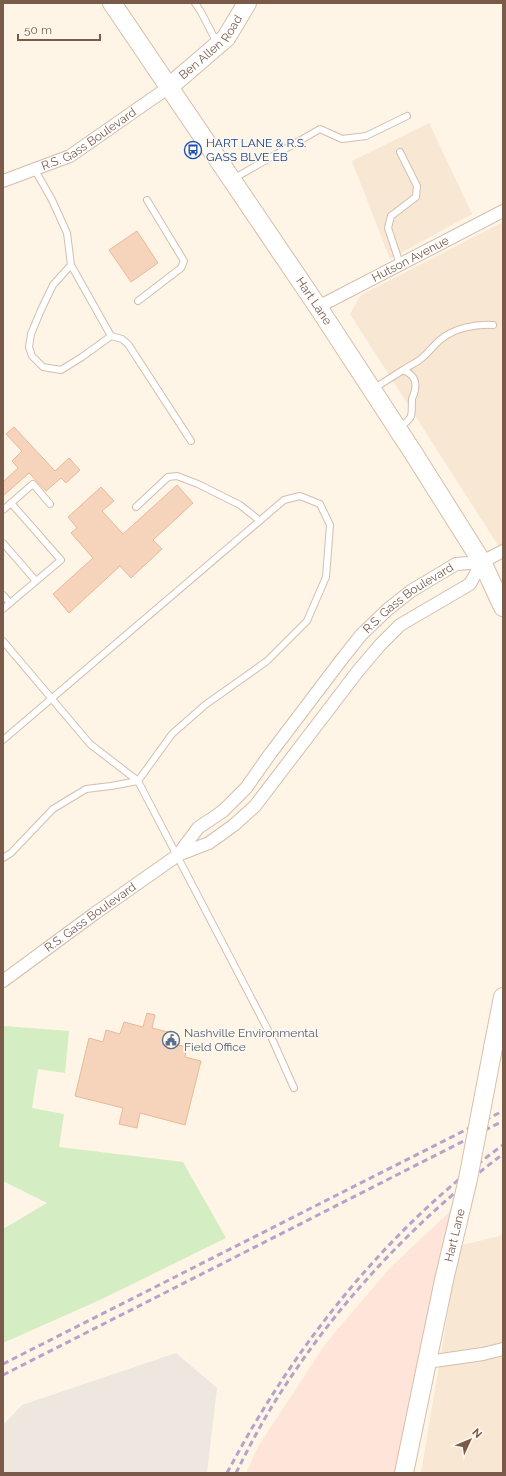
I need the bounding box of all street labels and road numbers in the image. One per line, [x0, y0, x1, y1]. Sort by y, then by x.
street label: Ben Allen Road [176, 13, 245, 82]
street label: R.S. Gass Boulevard [39, 105, 139, 173]
street label: Hutson Avenue [369, 233, 451, 285]
street label: Hart Lane [293, 275, 335, 327]
street label: R.S. Gass Boulevard [360, 560, 456, 636]
street label: R.S. Gass Boulevard [42, 880, 139, 955]
street label: Hart Lane [442, 1207, 468, 1263]

